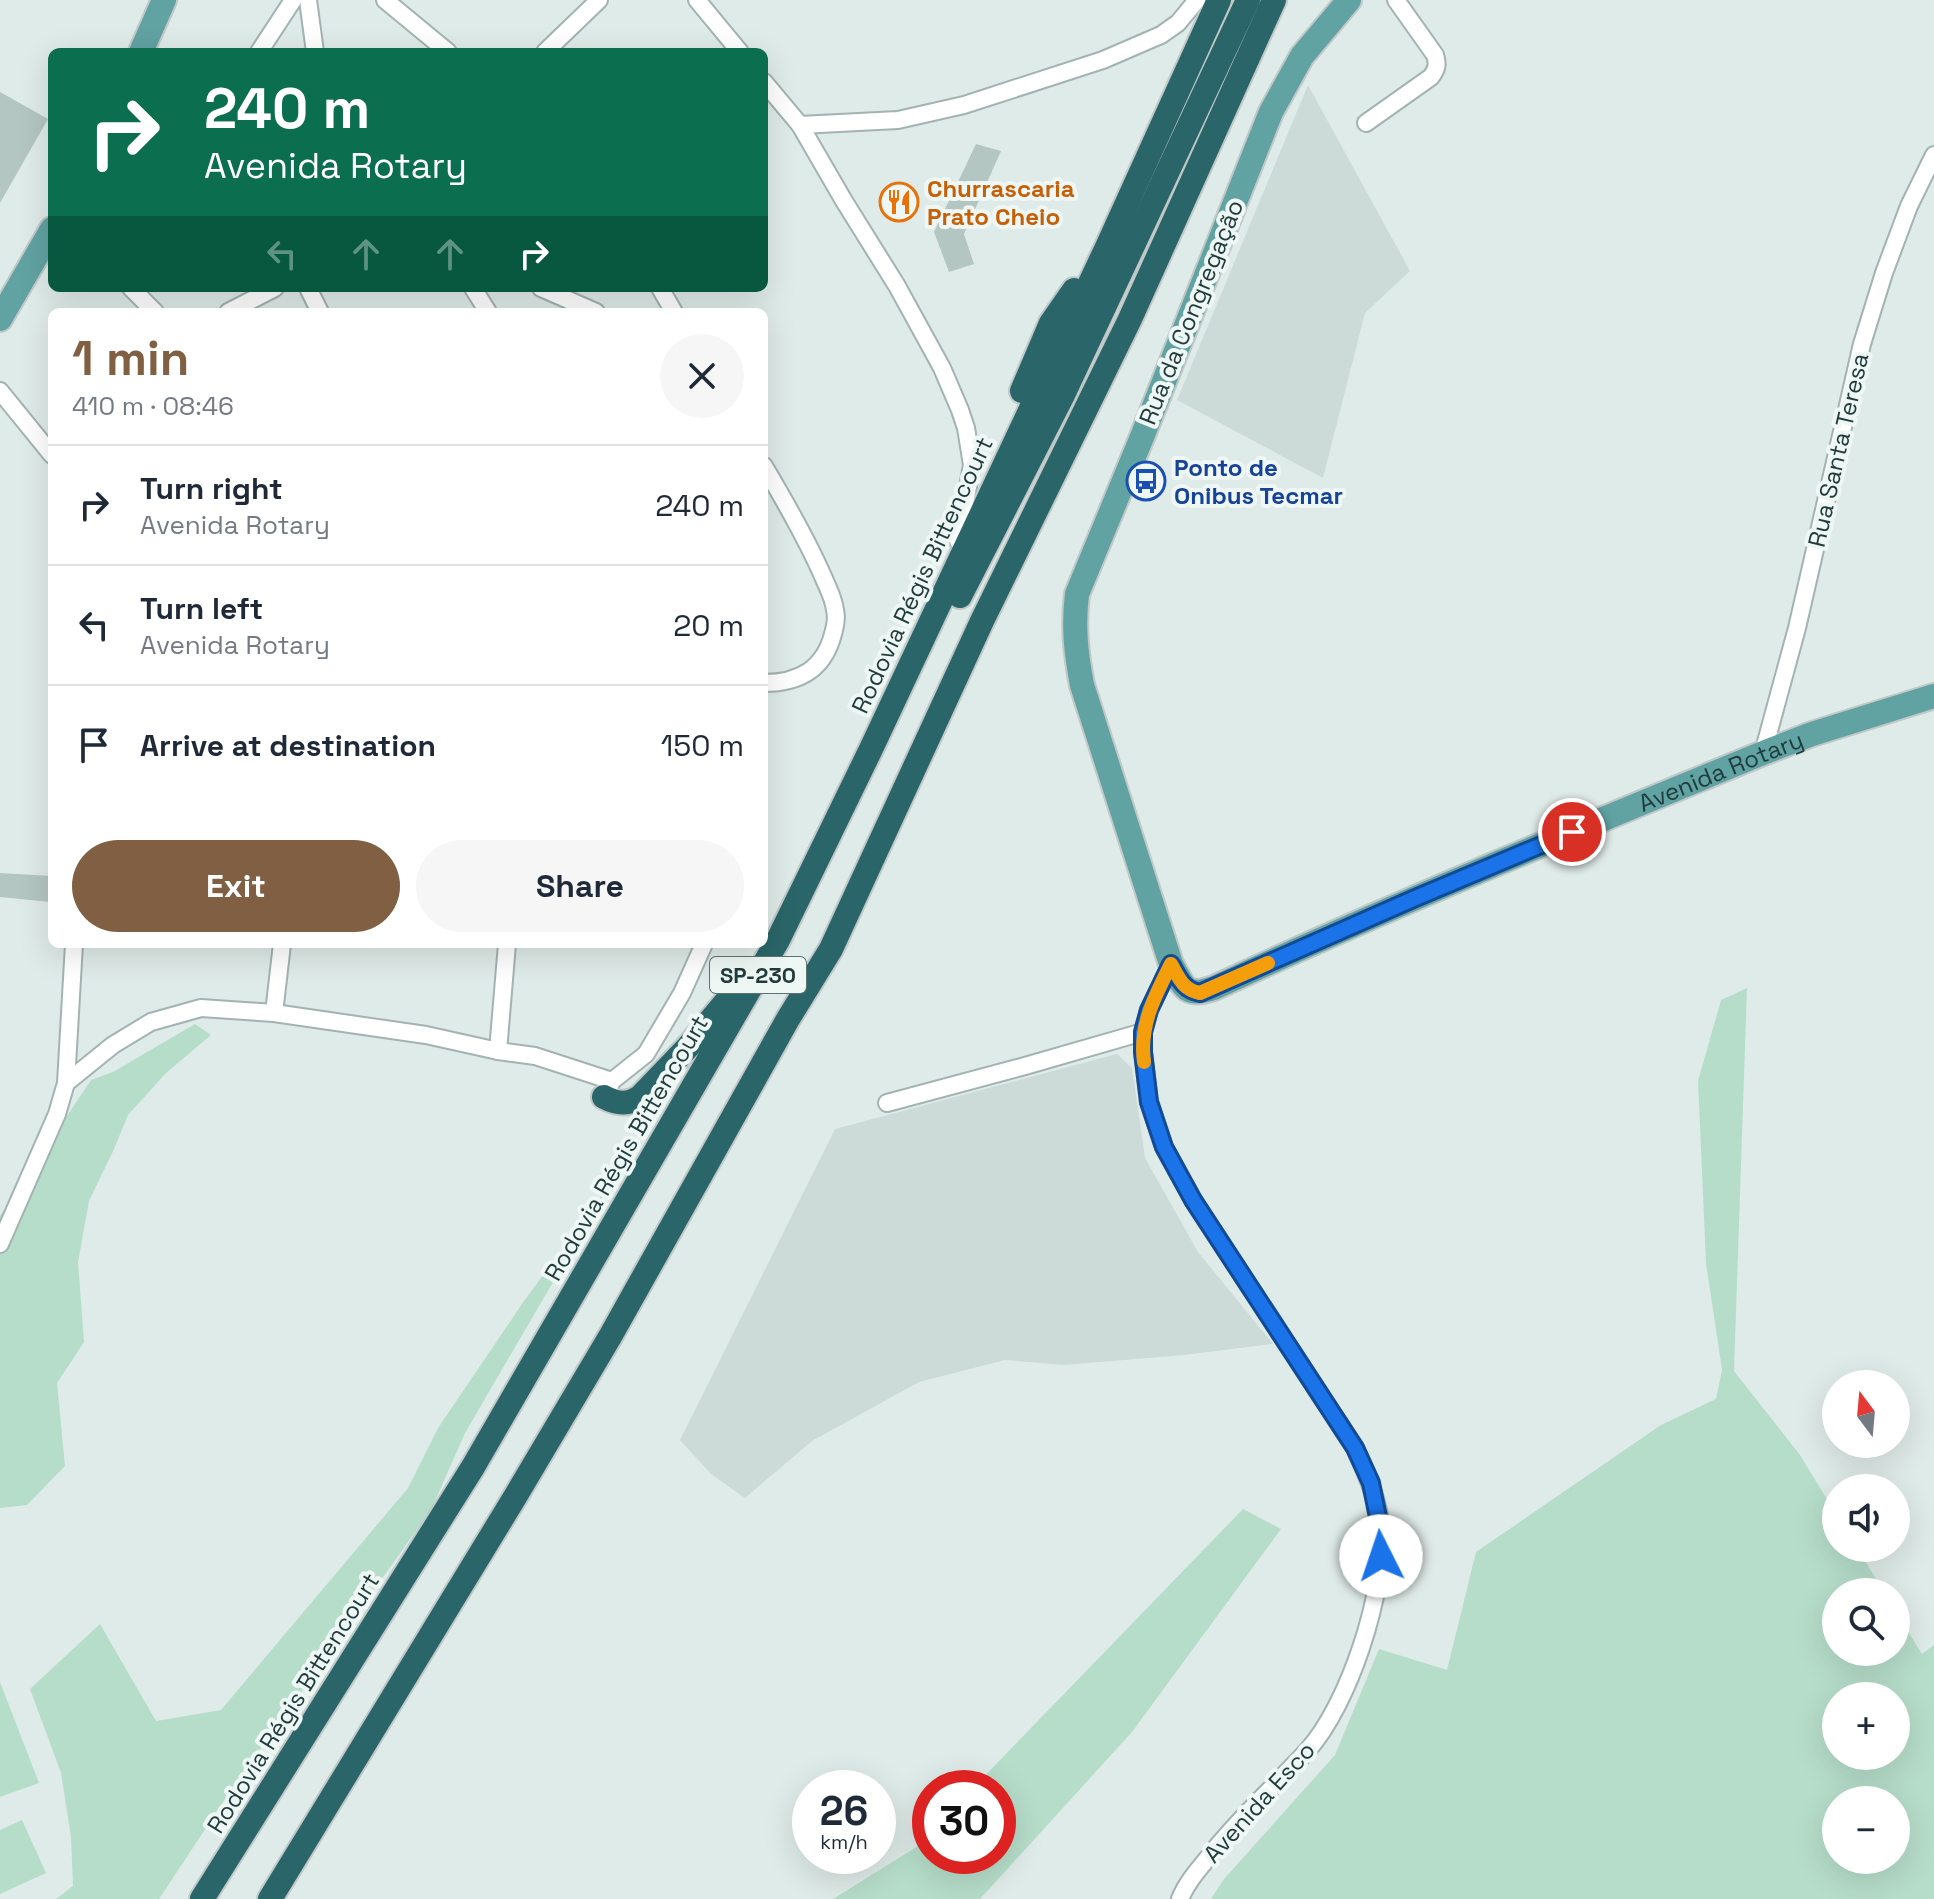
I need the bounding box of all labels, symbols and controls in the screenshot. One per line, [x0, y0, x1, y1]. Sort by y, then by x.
text: 240 m [204, 73, 370, 144]
icon: right [72, 80, 176, 184]
text: Avenida Rotary [204, 143, 467, 189]
place label: Churrascaria Prato Cheio [927, 173, 1075, 232]
restaurant icon: Churrascaria Prato Cheio [878, 181, 920, 223]
street label: Rua da Congregação [1132, 195, 1250, 429]
icon: left [260, 232, 304, 276]
icon: ahead [344, 232, 388, 276]
icon: ahead [428, 232, 472, 276]
icon: right [512, 232, 556, 276]
text: 1 min [72, 328, 189, 389]
button: close [660, 334, 744, 418]
street label: Rua Santa Teresa [1801, 350, 1875, 550]
text: 410 m · 08:46 [72, 389, 234, 423]
street label: Rodovia Régis Bittencourt [844, 432, 1000, 718]
place label: Ponto de Onibus Tecmar [1174, 452, 1343, 511]
bus stop icon: Ponto de Onibus Tecmar [1125, 460, 1167, 502]
text: Turn right [140, 469, 283, 508]
icon: right [72, 483, 116, 527]
text: 240 m [655, 486, 744, 525]
text: Avenida Rotary [140, 508, 330, 542]
text: Turn left [140, 589, 263, 628]
icon: left [72, 603, 116, 647]
text: 20 m [673, 606, 744, 645]
text: Avenida Rotary [140, 628, 330, 662]
icon: arrive [72, 723, 116, 767]
street label: Avenida Rotary [1633, 723, 1808, 818]
text: Arrive at destination [140, 726, 436, 765]
text: 150 m [661, 726, 744, 765]
pin [1538, 798, 1606, 866]
icon: arrive [1550, 810, 1594, 854]
button: Exit [72, 840, 400, 932]
button: Share [416, 840, 744, 932]
road number: SP-230 [710, 957, 806, 993]
street label: Rodovia Régis Bittencourt [537, 1010, 715, 1286]
north arrow [1822, 1370, 1910, 1458]
map controls [1822, 1370, 1910, 1874]
button: sound [1822, 1474, 1910, 1562]
position arrow [1339, 1514, 1423, 1598]
street label: Rodovia Régis Bittencourt [200, 1567, 386, 1839]
button: search [1822, 1578, 1910, 1666]
button: + [1822, 1682, 1910, 1770]
street label: Avenida Esco [1196, 1735, 1322, 1869]
speed limit sign: 30 [912, 1770, 1016, 1874]
text: 26 [820, 1786, 868, 1837]
button: − [1822, 1786, 1910, 1874]
text: km/h [820, 1829, 868, 1855]

